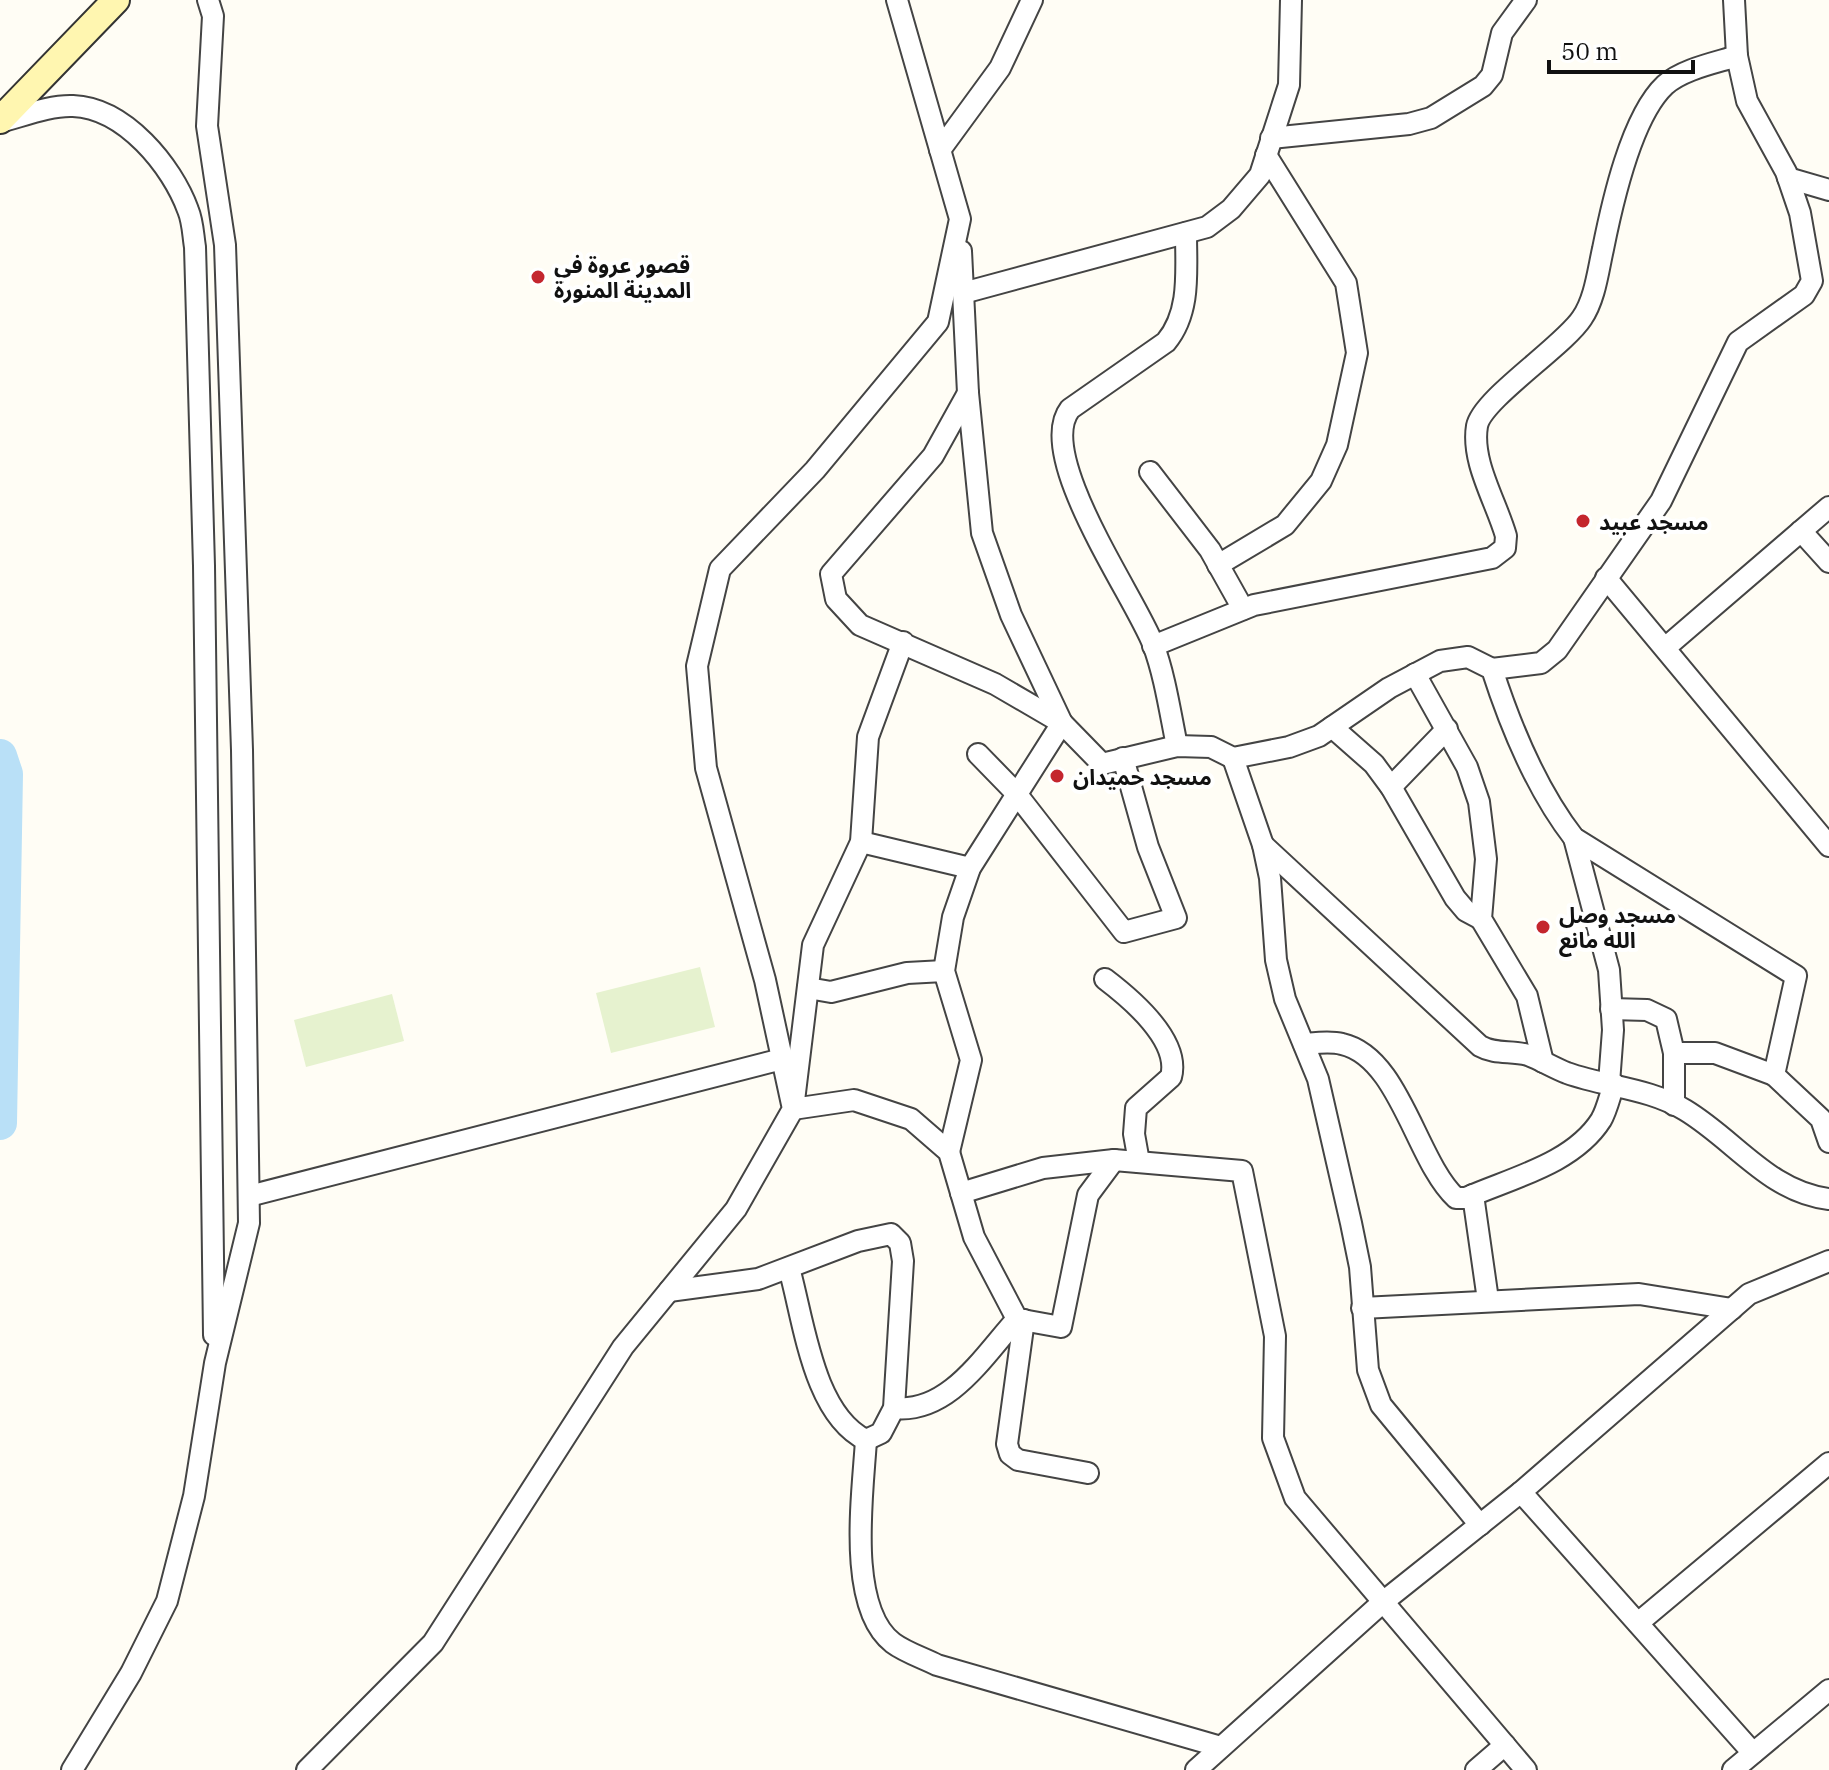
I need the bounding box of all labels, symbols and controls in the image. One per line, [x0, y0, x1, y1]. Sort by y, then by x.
scale bar [1549, 24, 1693, 74]
text: 50 m [1561, 35, 1618, 67]
place label: قصور عروة في المدينة المنورة [554, 250, 691, 304]
marker: قصور عروة في المدينة المنورة [529, 268, 547, 286]
place label: مسجد عبيد [1599, 507, 1709, 536]
marker: مسجد عبيد [1574, 512, 1592, 530]
place label: مسجد حميدان [1073, 762, 1212, 791]
marker: مسجد حميدان [1048, 767, 1066, 785]
place label: مسجد وصل الله مانع [1559, 900, 1676, 957]
marker: مسجد وصل الله مانع [1534, 918, 1552, 936]

